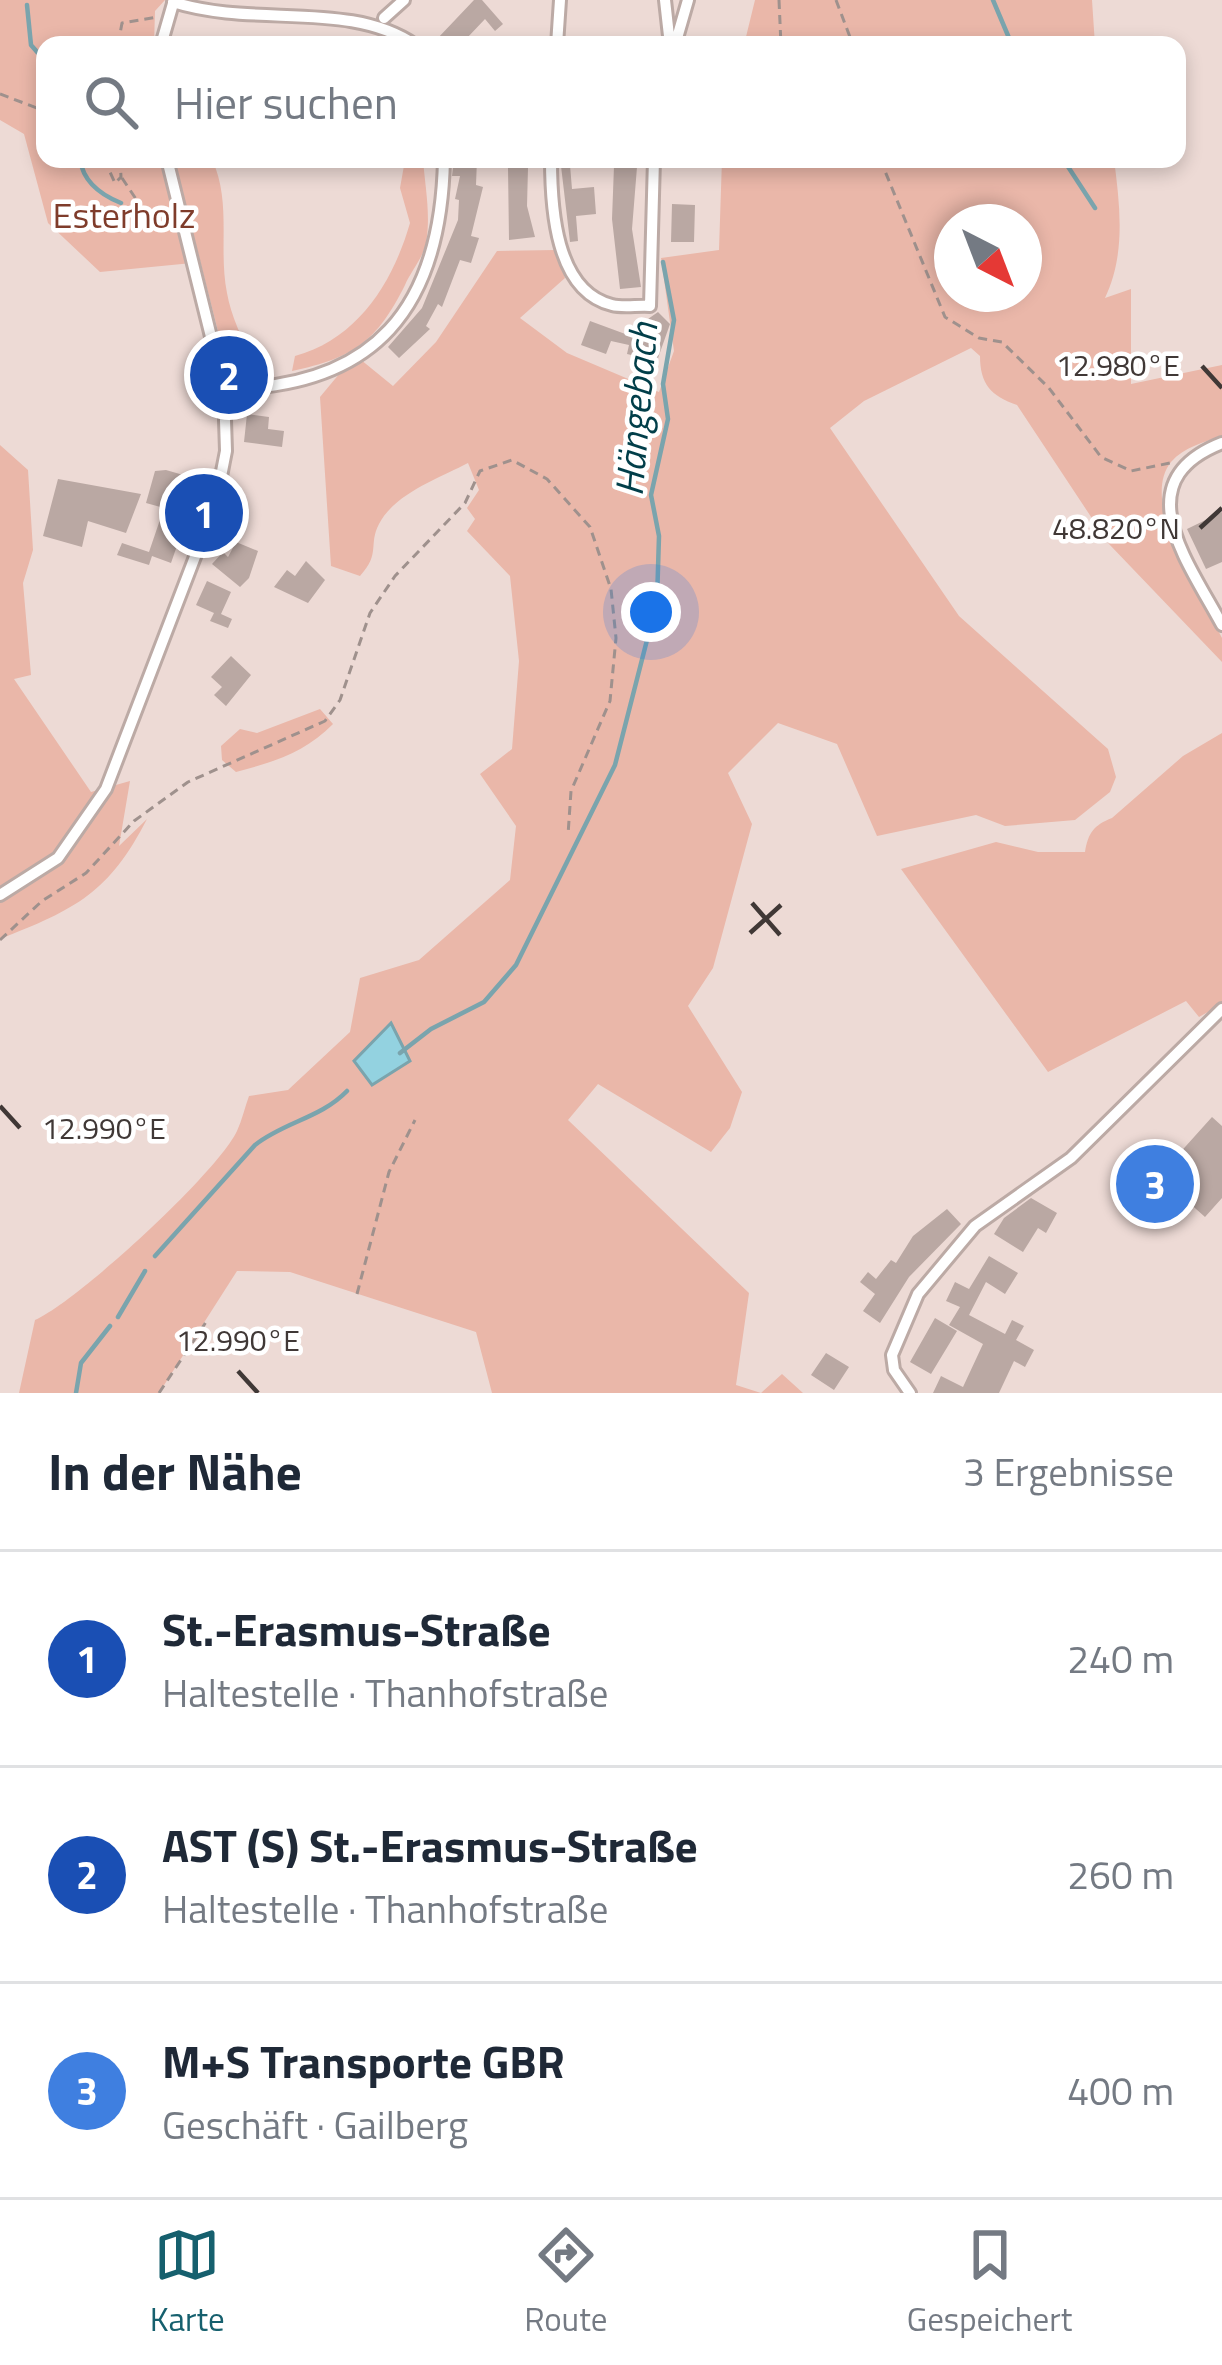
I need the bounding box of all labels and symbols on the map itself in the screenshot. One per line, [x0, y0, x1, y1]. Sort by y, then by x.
park label: Esterholz [53, 187, 195, 242]
north arrow [934, 204, 1042, 312]
water label: Hängebach [599, 318, 673, 498]
pin: 2 [190, 330, 268, 420]
text: 12.980°E [1056, 342, 1180, 388]
pin: 1 [165, 468, 243, 558]
text: 48.820°N [1052, 505, 1180, 551]
your location [621, 582, 681, 642]
text: 12.990°E [42, 1105, 166, 1151]
pin: 3 [1116, 1139, 1194, 1229]
text: 12.990°E [176, 1317, 300, 1363]

